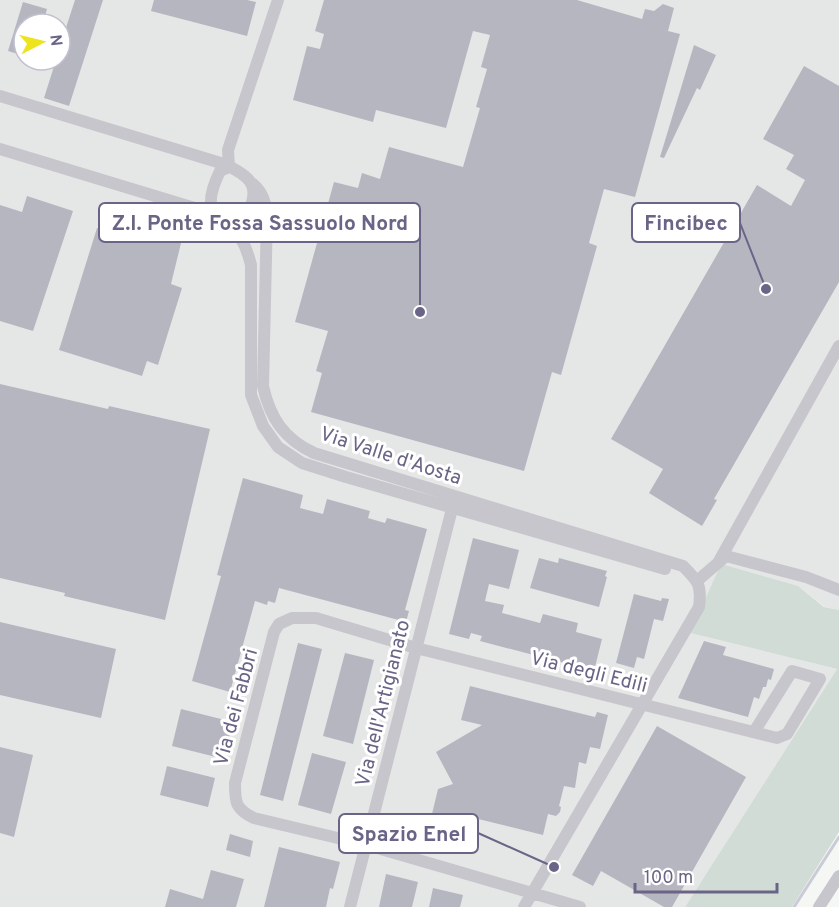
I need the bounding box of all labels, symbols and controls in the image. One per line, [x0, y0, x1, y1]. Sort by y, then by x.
north arrow [12, 12, 72, 72]
text: N [44, 33, 66, 47]
callout: Z.I. Ponte Fossa Sassuolo Nord [99, 203, 420, 242]
callout: Fincibec [632, 203, 740, 242]
text: Z.I. Ponte Fossa Sassuolo Nord [112, 211, 408, 238]
text: Fincibec [644, 211, 728, 238]
street label: Via Valle d'Aosta [316, 422, 465, 492]
street label: Via dell'Artigianato [351, 617, 417, 790]
street label: Via dei Fabbri [209, 646, 265, 769]
street label: Via degli Edili [527, 646, 650, 700]
callout: Spazio Enel [339, 814, 478, 853]
text: Spazio Enel [352, 822, 466, 849]
scale bar [635, 856, 778, 894]
text: 100 m [644, 867, 693, 890]

